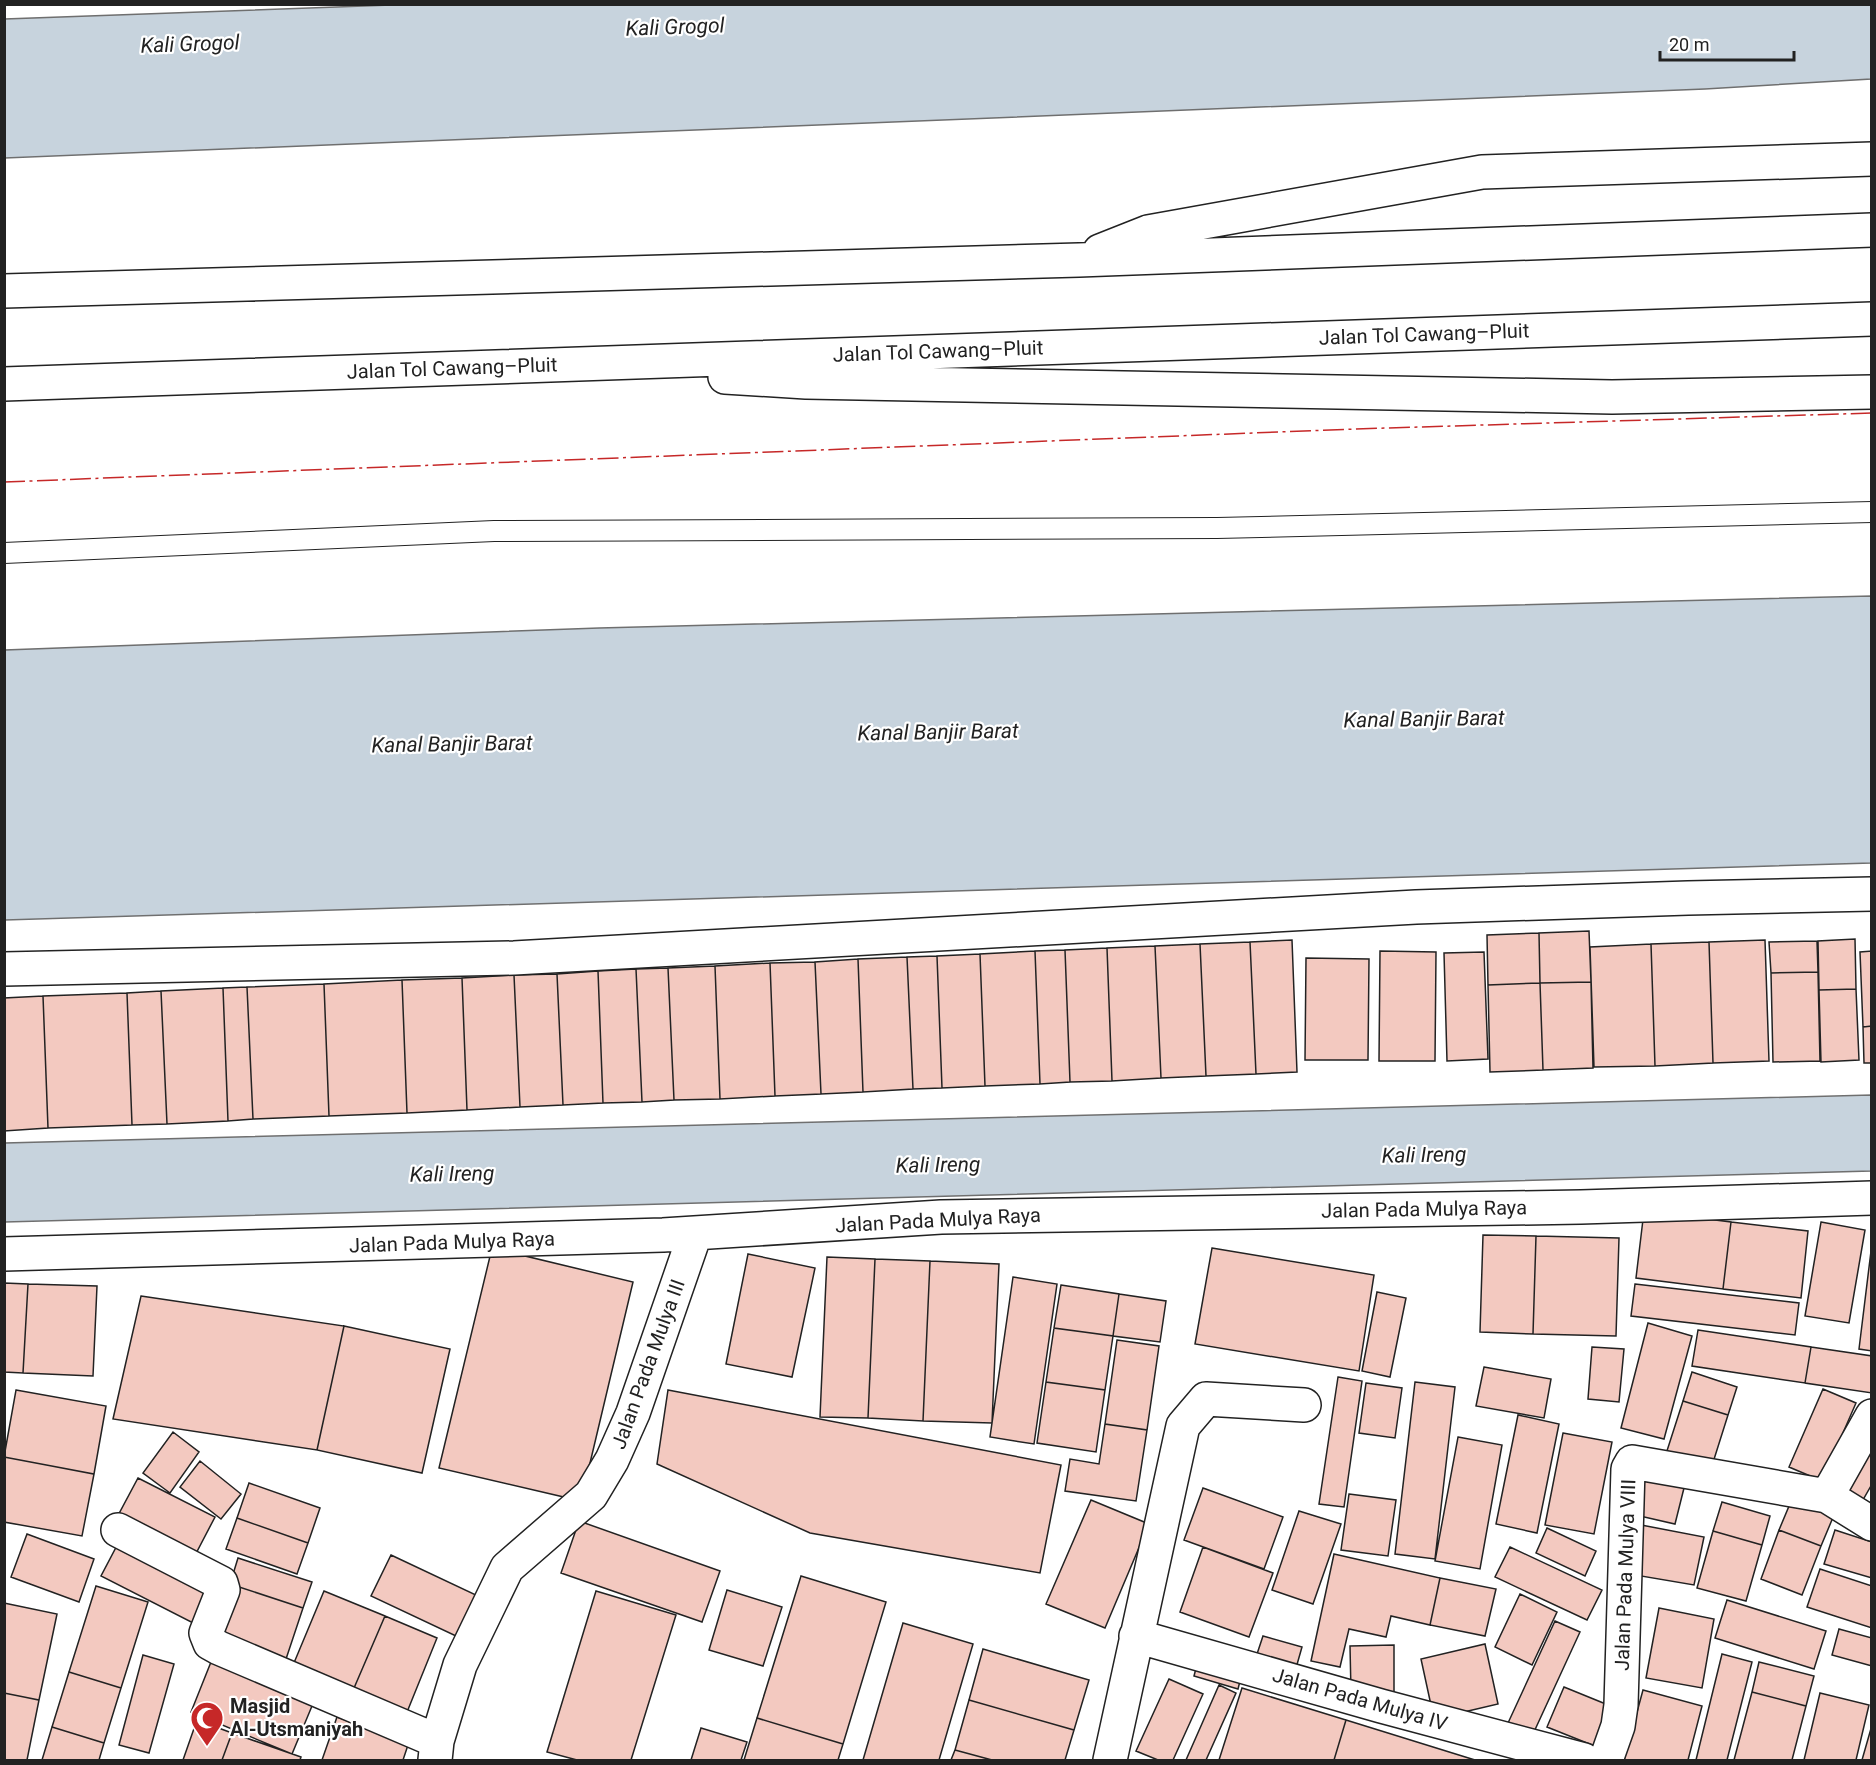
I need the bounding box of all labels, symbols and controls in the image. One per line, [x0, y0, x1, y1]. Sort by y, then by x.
water label: Kali Grogol [625, 13, 726, 41]
scale bar [1660, 24, 1794, 62]
water label: Kali Grogol [140, 30, 241, 58]
text: 20 m [1669, 34, 1709, 55]
street label: Jalan Tol Cawang–Pluit [1318, 318, 1530, 350]
street label: Jalan Tol Cawang–Pluit [832, 335, 1044, 367]
street label: Jalan Tol Cawang–Pluit [346, 352, 558, 384]
water label: Kanal Banjir Barat [1343, 706, 1505, 732]
water label: Kanal Banjir Barat [857, 719, 1019, 745]
water label: Kanal Banjir Barat [371, 731, 533, 757]
water label: Kali Ireng [1381, 1142, 1467, 1168]
water label: Kali Ireng [895, 1152, 981, 1178]
water label: Kali Ireng [409, 1161, 495, 1187]
street label: Jalan Pada Mulya Raya [1321, 1195, 1527, 1223]
street label: Jalan Pada Mulya Raya [835, 1203, 1041, 1237]
street label: Jalan Pada Mulya Raya [349, 1226, 555, 1258]
street label: Jalan Pada Mulya III [606, 1276, 690, 1452]
street label: Jalan Pada Mulya VIII [1610, 1479, 1640, 1671]
street label: Jalan Pada Mulya IV [1270, 1663, 1450, 1736]
place label: Masjid Al-Utsmaniyah [230, 1694, 363, 1741]
mosque icon: Masjid Al-Utsmaniyah [189, 1700, 225, 1747]

